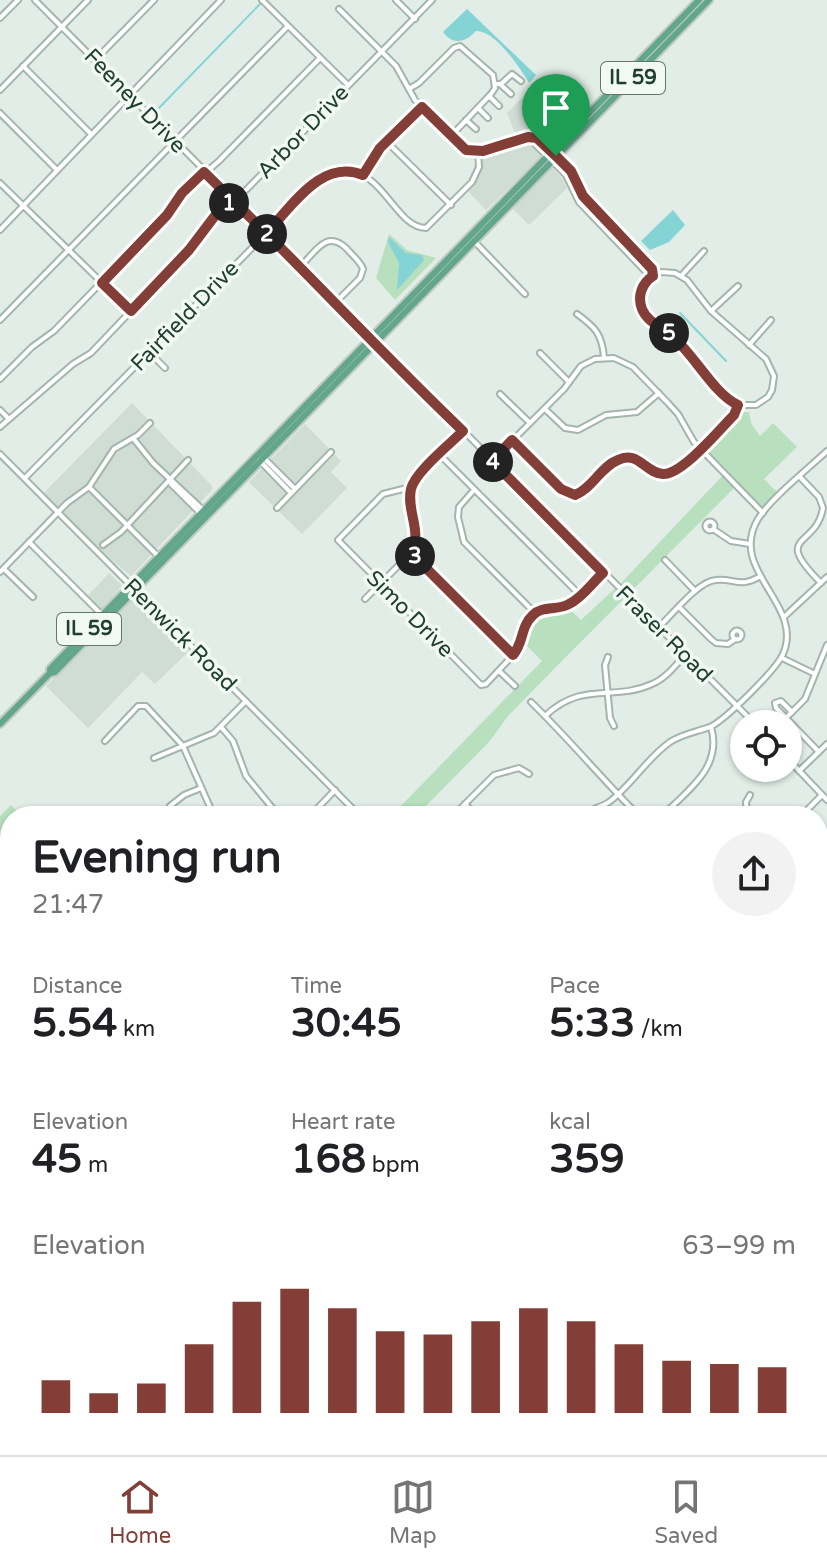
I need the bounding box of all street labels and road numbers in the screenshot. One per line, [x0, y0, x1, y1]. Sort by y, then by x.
street label: Feeney Drive [79, 43, 191, 159]
road number: IL 59 [601, 62, 665, 94]
street label: Arbor Drive [252, 80, 354, 184]
street label: Fairfield Drive [126, 255, 244, 377]
street label: Simo Drive [361, 565, 459, 663]
street label: Renwick Road [118, 573, 242, 697]
street label: Fraser Road [610, 580, 718, 688]
road number: IL 59 [57, 613, 121, 645]

